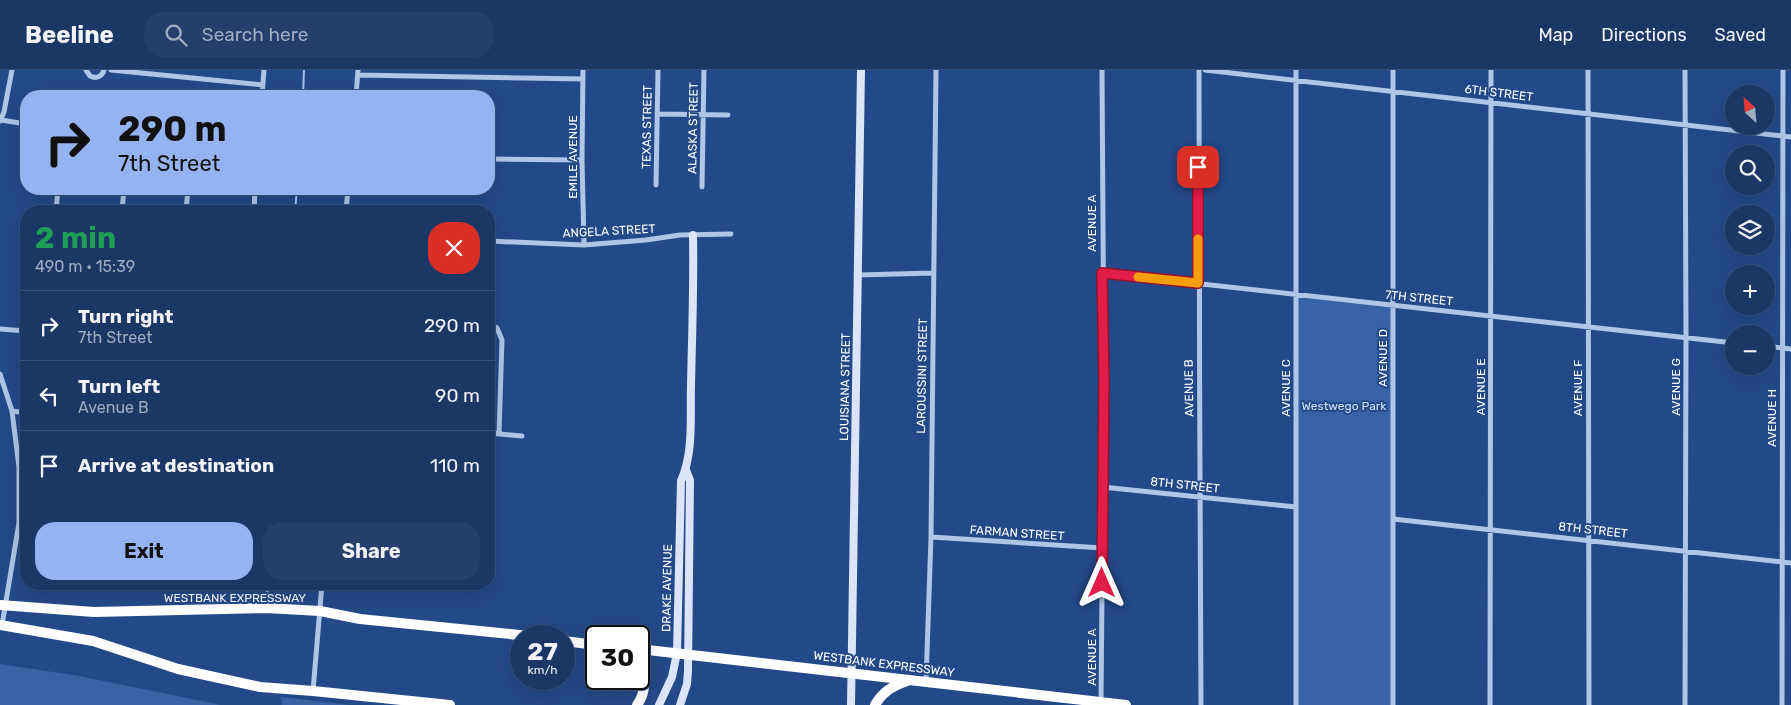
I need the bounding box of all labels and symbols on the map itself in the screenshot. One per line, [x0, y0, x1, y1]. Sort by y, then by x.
street label: ALASKA STREET [685, 82, 701, 174]
street label: 6TH STREET [1464, 82, 1534, 104]
street label: TEXAS STREET [639, 85, 655, 169]
north arrow [1725, 85, 1775, 135]
street label: EMILE AVENUE [566, 115, 580, 199]
pin [1177, 146, 1219, 188]
street label: AVENUE A [1085, 194, 1099, 252]
street label: ANGELA STREET [562, 222, 656, 240]
street label: 7TH STREET [1384, 287, 1454, 309]
street label: LAROUSSINI STREET [914, 318, 930, 434]
street label: AVENUE D [1376, 329, 1390, 387]
street label: LOUISIANA STREET [837, 333, 853, 441]
street label: AVENUE G [1669, 358, 1683, 416]
street label: AVENUE B [1181, 359, 1197, 417]
street label: AVENUE C [1279, 359, 1293, 417]
street label: AVENUE E [1474, 359, 1488, 415]
street label: AVENUE F [1571, 360, 1585, 416]
street label: AVENUE H [1765, 389, 1779, 447]
park label: Westwego Park [1301, 399, 1387, 413]
street label: 8TH STREET [1150, 474, 1220, 496]
street label: 8TH STREET [1558, 519, 1628, 541]
street label: FARMAN STREET [969, 523, 1065, 543]
street label: DRAKE AVENUE [659, 544, 675, 632]
position arrow [1075, 556, 1127, 608]
street label: WESTBANK EXPRESSWAY [164, 591, 306, 605]
speed limit sign: 30 [585, 625, 650, 690]
street label: AVENUE A [1085, 628, 1099, 686]
street label: WESTBANK EXPRESSWAY [813, 648, 956, 680]

